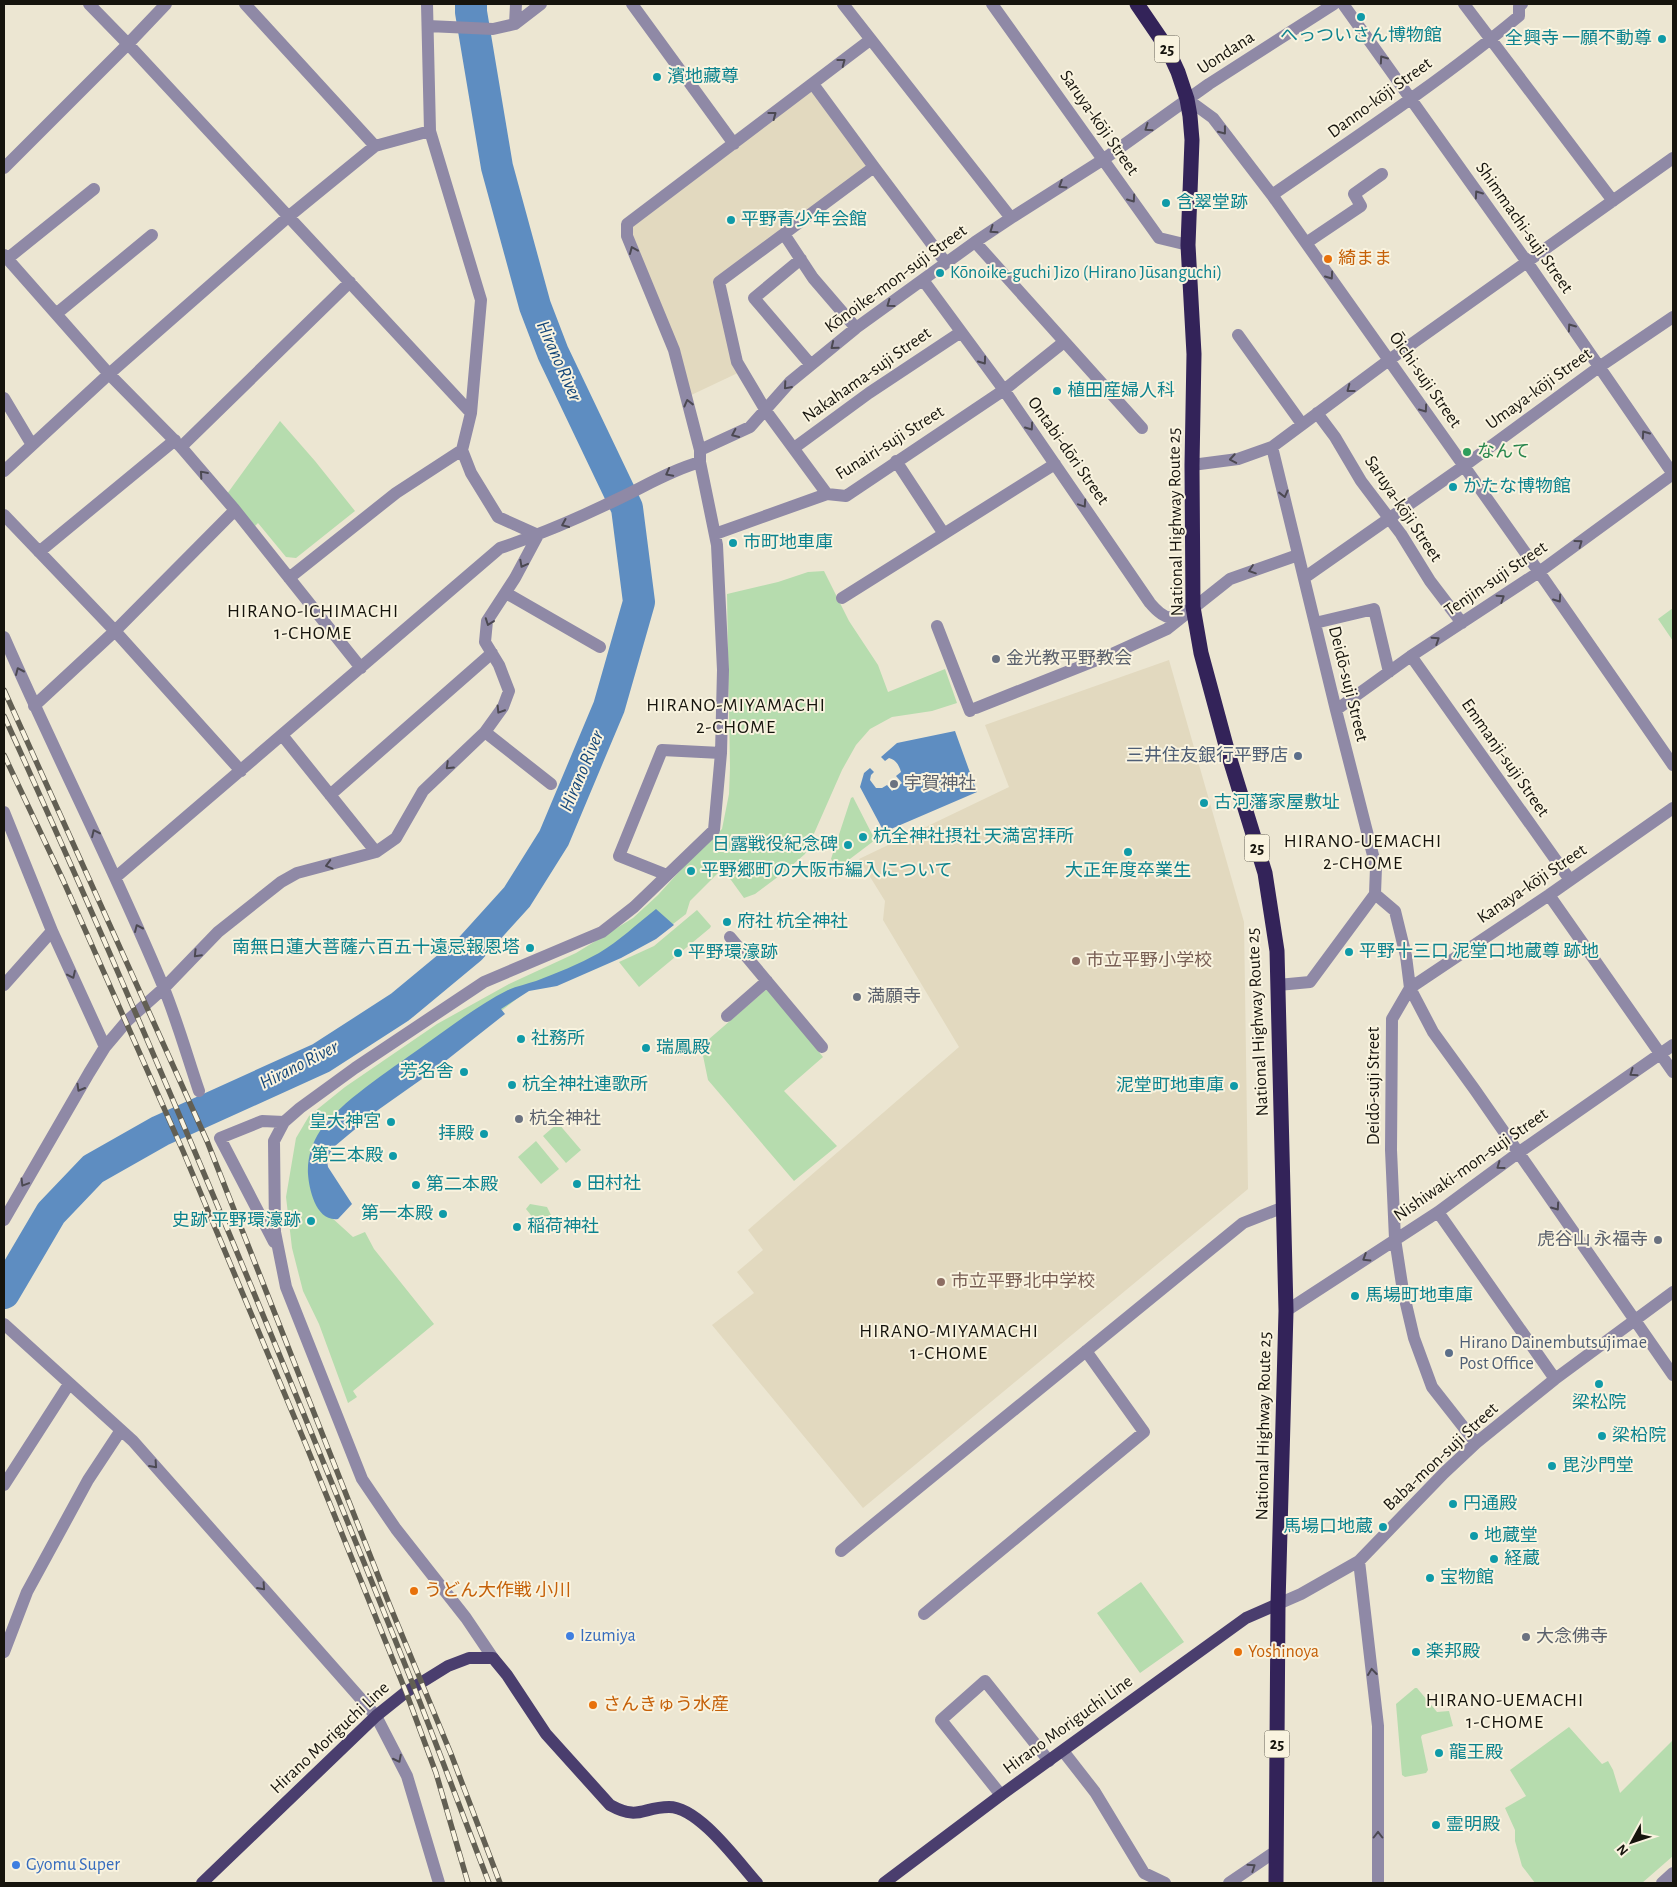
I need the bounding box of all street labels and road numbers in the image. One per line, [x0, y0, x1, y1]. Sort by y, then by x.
street label: Uondana [1194, 28, 1258, 78]
road number: 25 [1154, 36, 1180, 62]
street label: Danno-kōji Street [1325, 54, 1436, 142]
street label: Saruya-kōji Street [1056, 67, 1142, 179]
street label: Shimmachi-suji Street [1472, 159, 1576, 297]
street label: Kōnoike-mon-suji Street [822, 221, 970, 336]
street label: Nakahama-suji Street [799, 324, 935, 426]
street label: Ōichi-suji Street [1385, 328, 1466, 431]
street label: Umaya-kōji Street [1483, 345, 1595, 433]
street label: Ontabi-dōri Street [1024, 394, 1112, 509]
street label: Funairi-suji Street [833, 402, 948, 483]
street label: National Highway Route 25 [1165, 427, 1187, 617]
street label: Saruya-kōji Street [1361, 453, 1445, 565]
street label: Tenjin-suji Street [1441, 538, 1551, 620]
street label: Deidō-suji Street [1325, 624, 1371, 744]
street label: Emmanji-suji Street [1458, 696, 1553, 821]
road number: 25 [1244, 834, 1270, 861]
street label: Kanaya-kōji Street [1474, 841, 1590, 927]
street label: National Highway Route 25 [1244, 927, 1272, 1117]
street label: Deidō-suji Street [1365, 1027, 1383, 1145]
street label: Nishiwaki-mon-suji Street [1391, 1105, 1552, 1225]
street label: National Highway Route 25 [1253, 1331, 1275, 1521]
street label: Baba-mon-suji Street [1380, 1399, 1502, 1514]
street label: Hirano Moriguchi Line [1000, 1672, 1136, 1778]
street label: Hirano Moriguchi Line [267, 1678, 393, 1798]
road number: 25 [1264, 1730, 1290, 1758]

